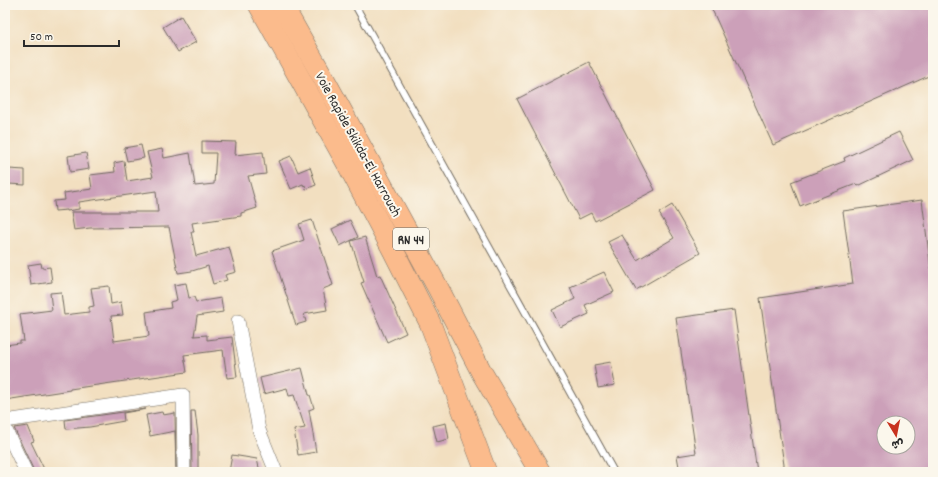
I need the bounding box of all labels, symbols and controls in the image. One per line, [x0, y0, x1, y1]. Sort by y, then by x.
scale bar [24, 22, 119, 48]
text: 50 m [30, 29, 53, 46]
street label: Voie Rapide Skikda-El Harrouch [309, 69, 405, 221]
road number: RN 44 [393, 228, 429, 250]
north arrow [876, 415, 916, 455]
text: ش [890, 434, 905, 452]

